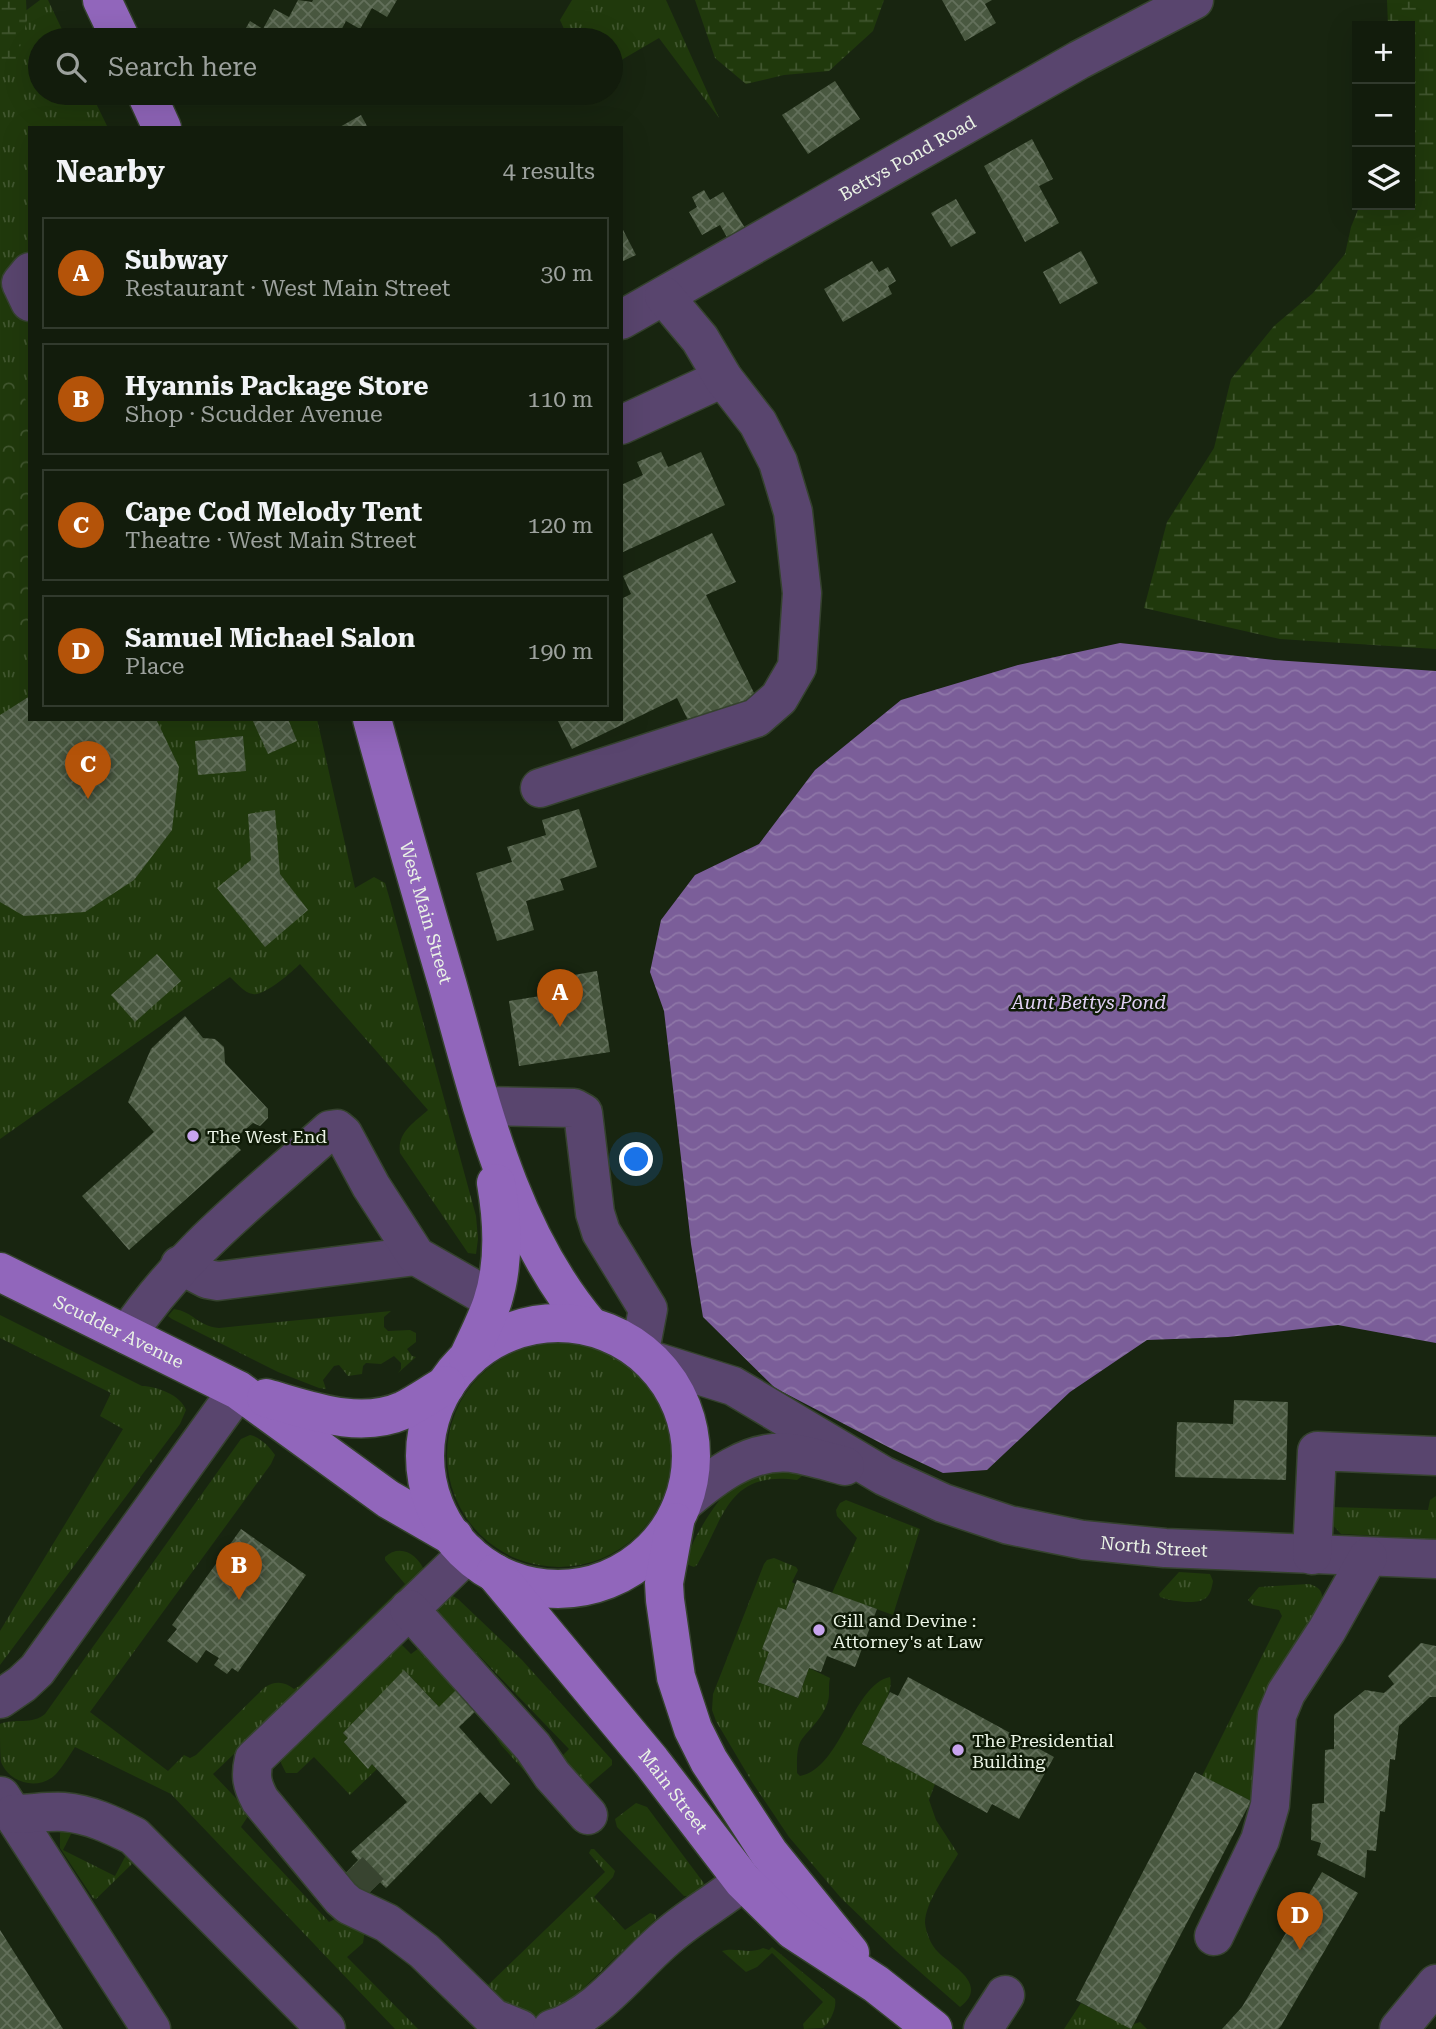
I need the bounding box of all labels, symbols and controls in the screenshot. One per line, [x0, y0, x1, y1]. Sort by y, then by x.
map controls [1352, 21, 1415, 210]
button: + [1352, 21, 1415, 84]
search box [28, 28, 623, 105]
icon: search [52, 48, 90, 86]
text: Search here [108, 52, 257, 82]
button: − [1352, 84, 1415, 147]
street label: Bettys Pond Road [835, 110, 980, 205]
button: layers [1352, 147, 1415, 210]
text: Nearby [56, 154, 165, 189]
text: 4 results [503, 158, 595, 185]
text: Subway [125, 245, 228, 275]
text: A [73, 260, 89, 287]
text: 30 m [540, 260, 593, 287]
text: Restaurant · West Main Street [125, 275, 450, 302]
text: Hyannis Package Store [125, 371, 429, 401]
text: B [73, 386, 89, 413]
text: 110 m [528, 386, 593, 413]
text: Shop · Scudder Avenue [125, 401, 383, 428]
text: Cape Cod Melody Tent [125, 497, 422, 527]
text: C [73, 512, 89, 539]
text: 120 m [528, 512, 593, 539]
text: Theatre · West Main Street [125, 527, 416, 554]
text: Samuel Michael Salon [125, 623, 415, 653]
text: D [72, 638, 90, 665]
text: 190 m [528, 638, 593, 665]
text: Place [125, 653, 184, 680]
pin: C [65, 741, 111, 799]
street label: West Main Street [396, 839, 457, 987]
pin: A [537, 969, 583, 1027]
water label: Aunt Bettys Pond [1011, 991, 1166, 1014]
place label: The West End [207, 1126, 327, 1147]
marker: The West End [185, 1128, 201, 1144]
your location [619, 1142, 653, 1176]
street label: Scudder Avenue [51, 1290, 188, 1372]
street label: North Street [1099, 1531, 1208, 1560]
pin: B [216, 1542, 262, 1600]
place label: Gill and Devine : Attorney's at Law [833, 1610, 983, 1652]
marker: Gill and Devine : Attorney's at Law [811, 1622, 827, 1638]
place label: The Presidential Building [972, 1730, 1114, 1772]
marker: The Presidential Building [950, 1742, 966, 1758]
street label: Main Street [635, 1745, 713, 1837]
pin: D [1277, 1892, 1323, 1950]

